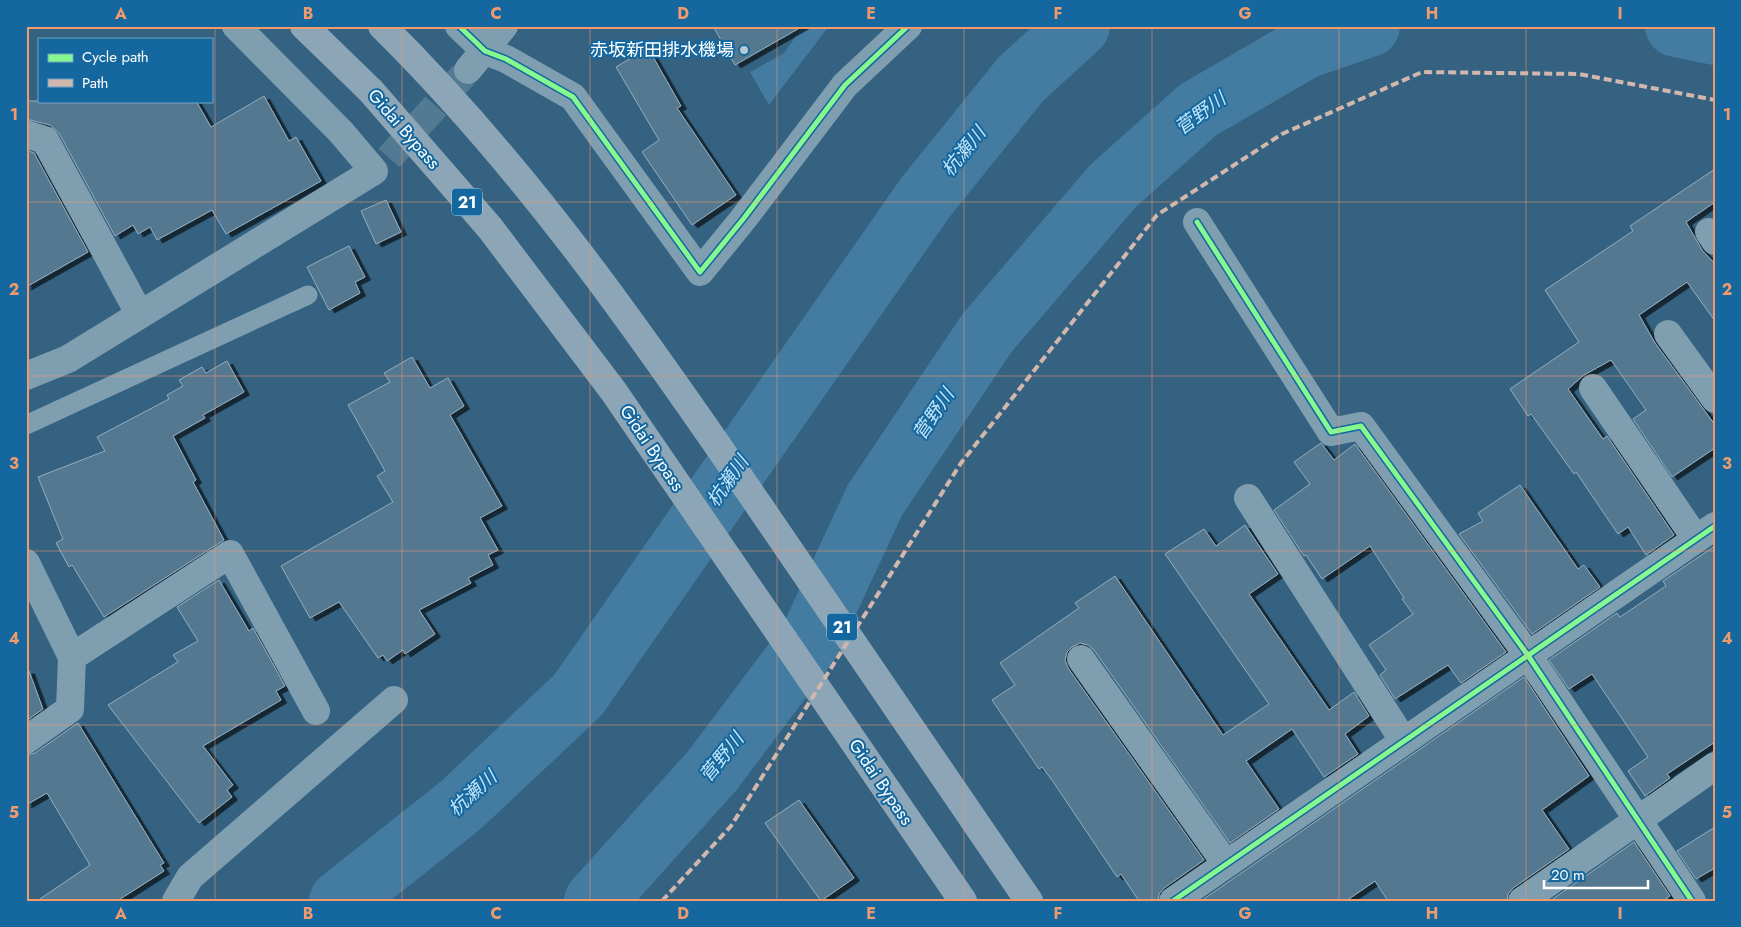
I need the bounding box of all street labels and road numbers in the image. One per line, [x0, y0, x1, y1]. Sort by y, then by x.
street label: Gidai Bypass [362, 83, 446, 175]
road number: 21 [452, 188, 482, 216]
street label: Gidai Bypass [614, 400, 690, 496]
road number: 21 [827, 614, 857, 640]
street label: Gidai Bypass [843, 734, 919, 830]

